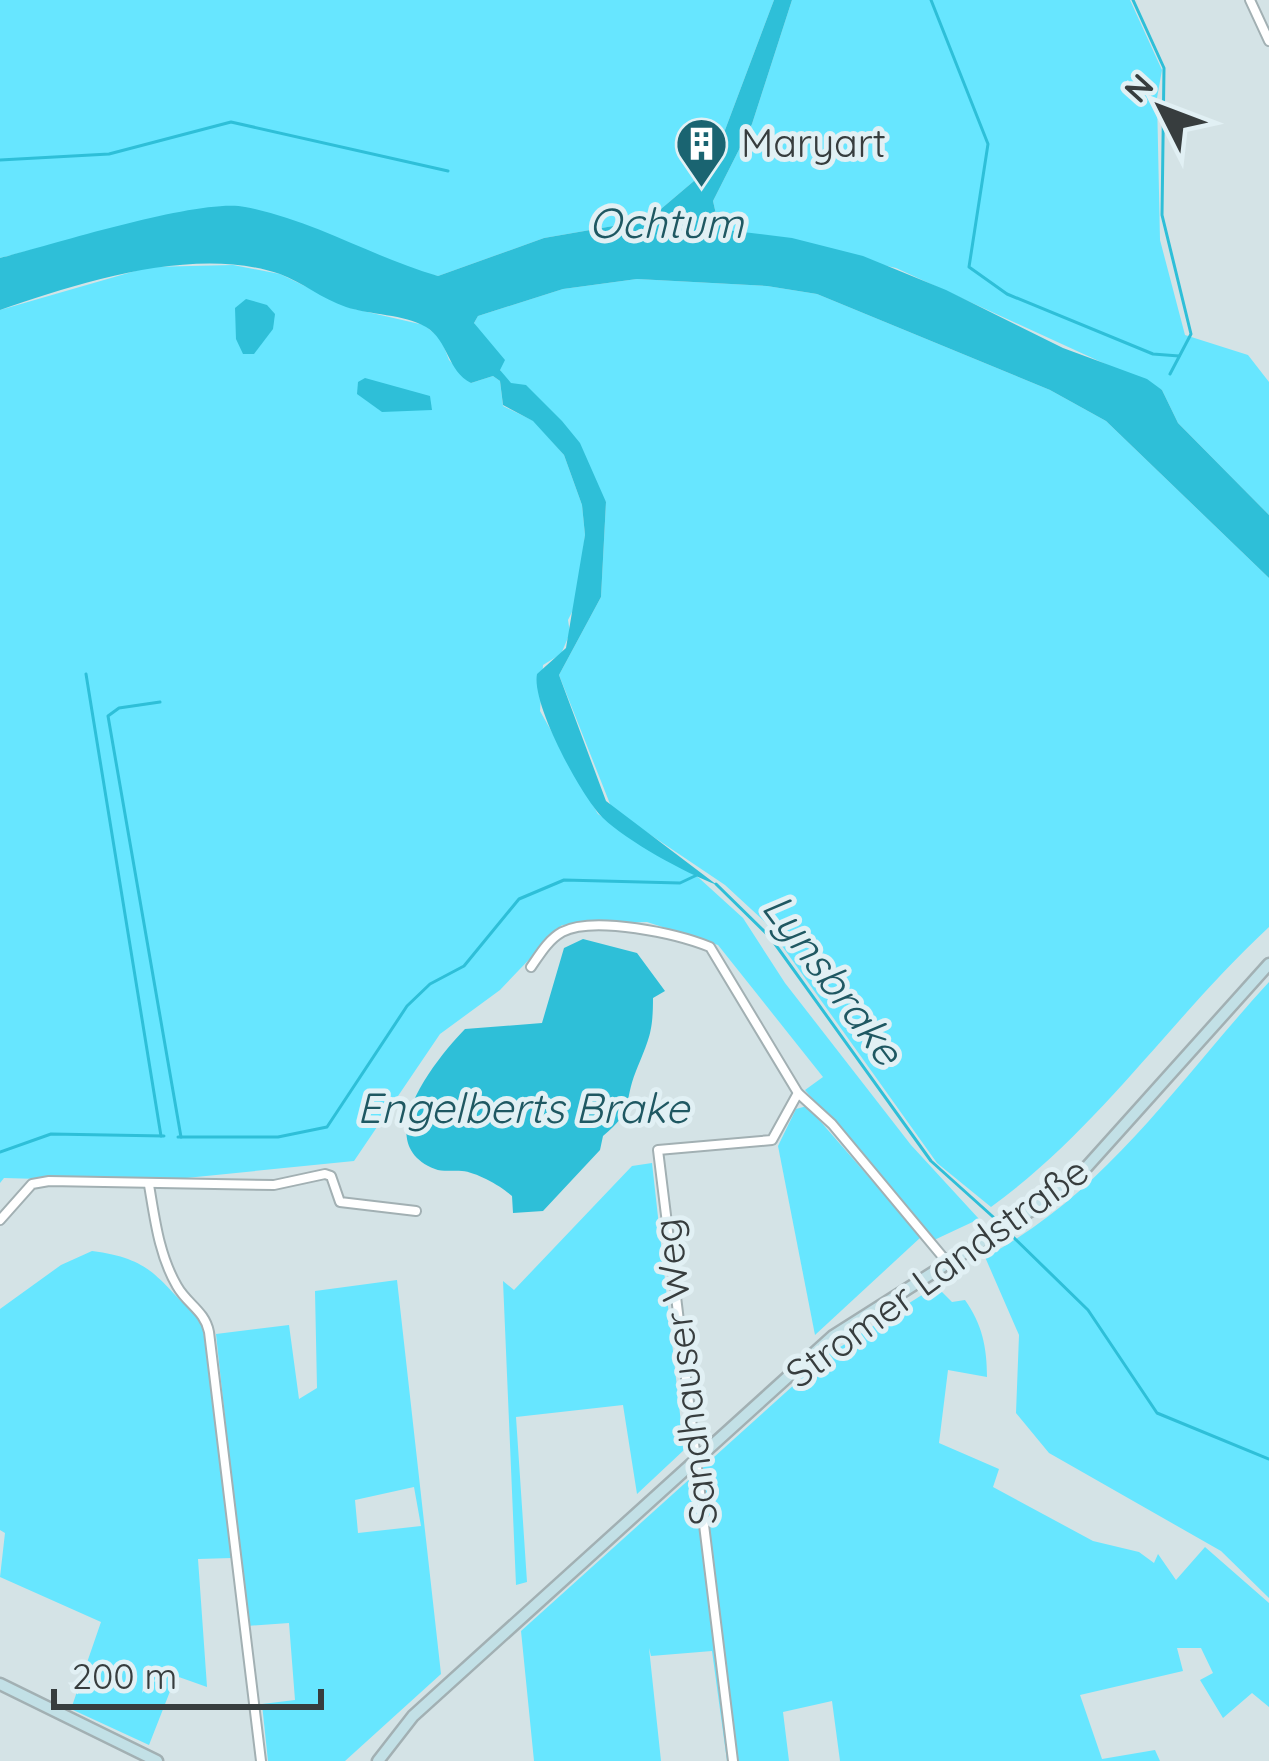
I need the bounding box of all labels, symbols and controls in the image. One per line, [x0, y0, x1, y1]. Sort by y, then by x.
north arrow [1101, 48, 1221, 168]
text: N [1115, 65, 1162, 110]
building icon: Maryart [674, 115, 730, 189]
place label: Maryart [741, 118, 886, 167]
water label: Ochtum [589, 196, 744, 249]
water label: Lynsbrake [752, 882, 916, 1077]
water label: Engelberts Brake [357, 1081, 691, 1134]
street label: Stromer Landstraße [776, 1145, 1098, 1398]
street label: Sandhauser Weg [641, 1216, 728, 1528]
scale bar [54, 1635, 321, 1709]
text: 200 m [72, 1653, 177, 1698]

